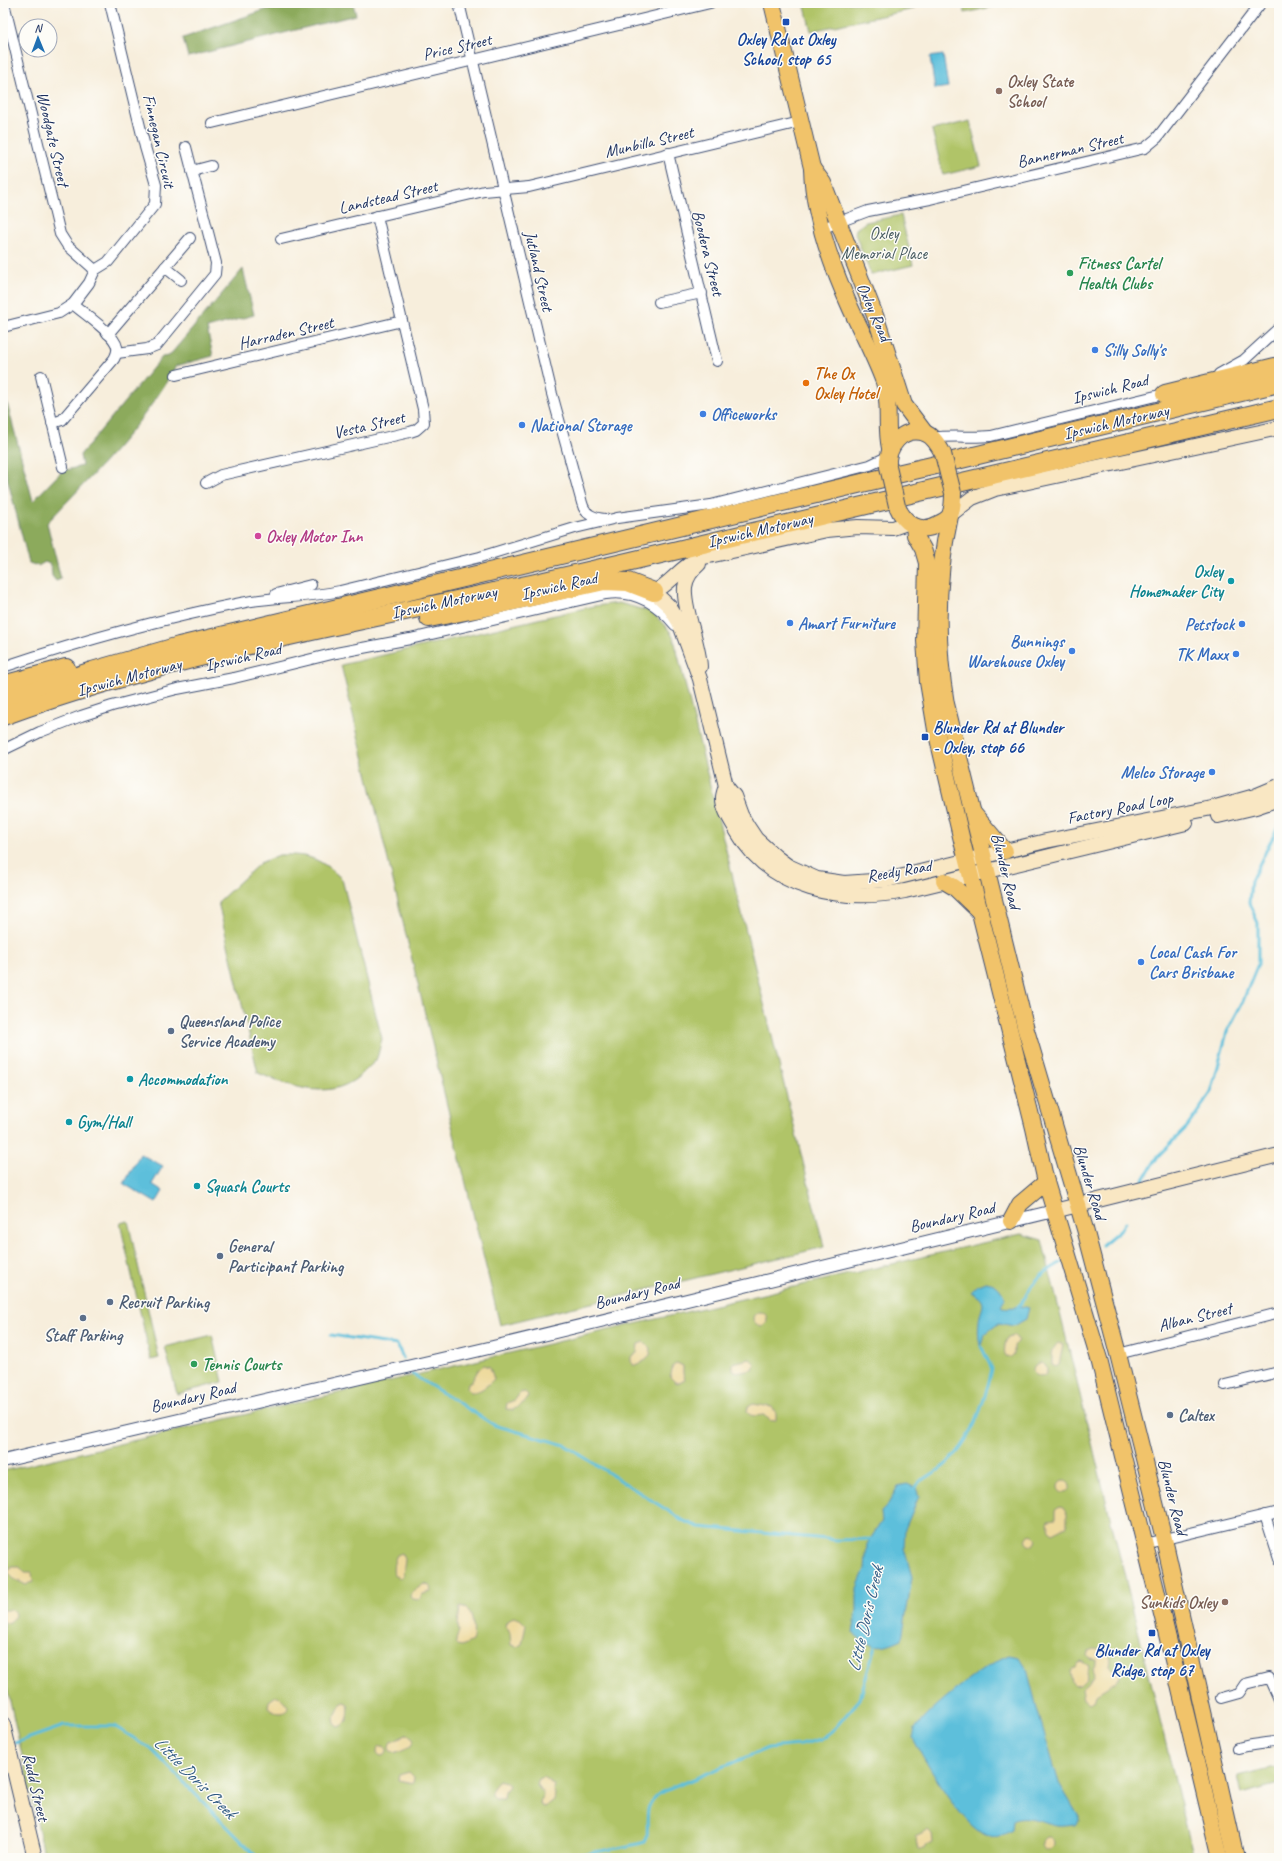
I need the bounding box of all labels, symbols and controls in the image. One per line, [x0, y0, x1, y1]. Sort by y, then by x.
marker: Oxley Rd at Oxley School, stop 65 [781, 17, 791, 27]
north arrow [18, 18, 58, 58]
text: N [34, 21, 44, 35]
street label: Price Street [421, 28, 496, 65]
place label: Oxley Rd at Oxley School, stop 65 [736, 29, 837, 70]
place label: Oxley State School [1007, 71, 1075, 112]
marker: Oxley State School [994, 86, 1004, 96]
street label: Woodgate Street [32, 90, 75, 191]
street label: Finnegan Circuit [138, 92, 180, 192]
street label: Munbilla Street [603, 121, 698, 162]
street label: Bannerman Street [1015, 127, 1127, 172]
street label: Landstead Street [337, 175, 442, 219]
street label: Boodera Street [687, 208, 729, 300]
park label: Oxley Memorial Place [841, 223, 929, 264]
street label: Jutland Street [519, 228, 559, 315]
place label: Fitness Cartel Health Clubs [1078, 253, 1164, 294]
marker: Fitness Cartel Health Clubs [1065, 268, 1075, 278]
street label: Oxley Road [852, 280, 897, 347]
street label: Harraden Street [237, 311, 338, 354]
place label: Silly Solly's [1103, 340, 1167, 361]
marker: Silly Solly's [1090, 345, 1100, 355]
place label: The Ox Oxley Hotel [814, 363, 881, 404]
street label: Ipswich Road [1070, 369, 1152, 409]
marker: The Ox Oxley Hotel [801, 378, 811, 388]
street label: Ipswich Motorway [1061, 399, 1172, 444]
place label: Officeworks [711, 404, 778, 425]
street label: Vesta Street [331, 406, 409, 443]
marker: Officeworks [698, 409, 708, 419]
place label: National Storage [530, 415, 634, 436]
marker: National Storage [517, 420, 527, 430]
street label: Ipswich Motorway [705, 507, 816, 552]
place label: Oxley Motor Inn [266, 526, 364, 547]
marker: Oxley Motor Inn [253, 531, 263, 541]
place label: Oxley Homemaker City [1129, 561, 1225, 602]
street label: Ipswich Road [519, 567, 601, 605]
marker: Oxley Homemaker City [1226, 576, 1236, 586]
street label: Ipswich Motorway [389, 580, 500, 623]
place label: Amart Furniture [798, 613, 896, 634]
place label: Petstock [1185, 614, 1236, 635]
marker: Amart Furniture [785, 618, 795, 628]
marker: Petstock [1237, 619, 1247, 629]
place label: Bunnings Warehouse Oxley [967, 631, 1066, 672]
street label: Ipswich Road [203, 638, 285, 676]
place label: TK Maxx [1176, 644, 1230, 665]
marker: Bunnings Warehouse Oxley [1067, 646, 1077, 656]
marker: TK Maxx [1231, 649, 1241, 659]
street label: Ipswich Motorway [75, 653, 185, 701]
place label: Blunder Rd at Blunder - Oxley, stop 66 [933, 717, 1065, 758]
marker: Blunder Rd at Blunder - Oxley, stop 66 [920, 732, 930, 742]
place label: Melco Storage [1121, 762, 1205, 783]
marker: Melco Storage [1207, 767, 1217, 777]
street label: Factory Road Loop [1065, 787, 1176, 829]
street label: Blunder Road [986, 831, 1026, 914]
street label: Reedy Road [865, 855, 935, 887]
place label: Local Cash For Cars Brisbane [1149, 942, 1238, 983]
marker: Local Cash For Cars Brisbane [1136, 957, 1146, 967]
place label: Queensland Police Service Academy [179, 1011, 282, 1052]
marker: Queensland Police Service Academy [166, 1026, 176, 1036]
place label: Accommodation [138, 1069, 229, 1090]
marker: Accommodation [125, 1074, 135, 1084]
place label: Gym/Hall [77, 1112, 134, 1133]
marker: Gym/Hall [64, 1117, 74, 1127]
street label: Blunder Road [1069, 1142, 1112, 1225]
place label: Squash Courts [205, 1176, 291, 1197]
marker: Squash Courts [192, 1181, 202, 1191]
street label: Boundary Road [907, 1196, 1000, 1237]
place label: General Participant Parking [228, 1236, 345, 1277]
marker: General Participant Parking [215, 1251, 225, 1261]
street label: Boundary Road [592, 1271, 685, 1314]
place label: Recruit Parking [118, 1292, 211, 1313]
marker: Recruit Parking [105, 1297, 115, 1307]
street label: Alban Street [1156, 1297, 1236, 1336]
marker: Staff Parking [78, 1313, 88, 1323]
place label: Staff Parking [44, 1325, 124, 1346]
place label: Tennis Courts [202, 1354, 283, 1375]
marker: Tennis Courts [189, 1359, 199, 1369]
street label: Boundary Road [148, 1376, 241, 1417]
place label: Caltex [1178, 1405, 1216, 1426]
marker: Caltex [1165, 1410, 1175, 1420]
street label: Blunder Road [1153, 1457, 1193, 1540]
water label: Little Doris Creek [842, 1561, 889, 1674]
place label: Sunkids Oxley [1139, 1592, 1219, 1613]
marker: Sunkids Oxley [1220, 1597, 1230, 1607]
marker: Blunder Rd at Oxley Ridge, stop 67 [1147, 1628, 1157, 1638]
place label: Blunder Rd at Oxley Ridge, stop 67 [1094, 1640, 1212, 1681]
water label: Little Doris Creek [149, 1731, 243, 1825]
street label: Rudd Street [18, 1751, 55, 1825]

